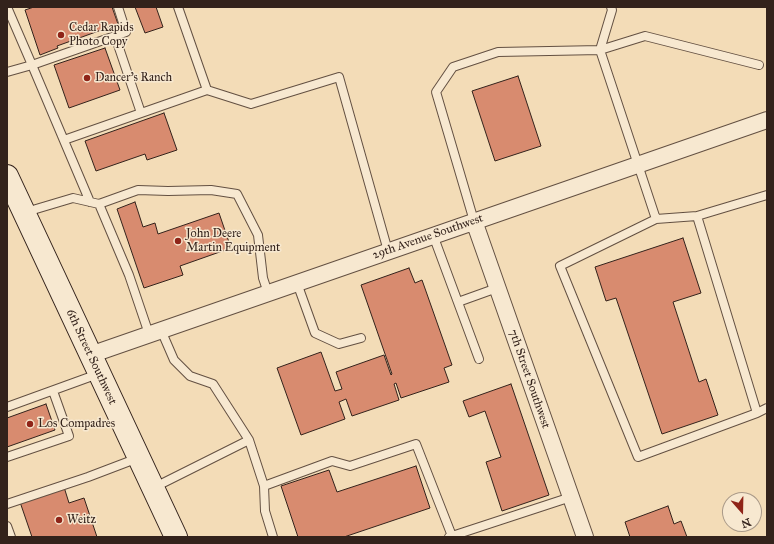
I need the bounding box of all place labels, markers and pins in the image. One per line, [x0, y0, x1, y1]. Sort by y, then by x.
place label: Cedar Rapids Photo Copy [69, 21, 134, 49]
marker: Cedar Rapids Photo Copy [56, 30, 66, 40]
place label: Dancer's Ranch [95, 71, 172, 85]
marker: Dancer's Ranch [82, 73, 92, 83]
place label: John Deere Martin Equipment [186, 227, 280, 255]
marker: John Deere Martin Equipment [173, 236, 183, 246]
place label: Los Compadres [38, 417, 115, 431]
marker: Los Compadres [25, 419, 35, 429]
place label: Weitz [67, 513, 96, 527]
marker: Weitz [54, 515, 64, 525]

